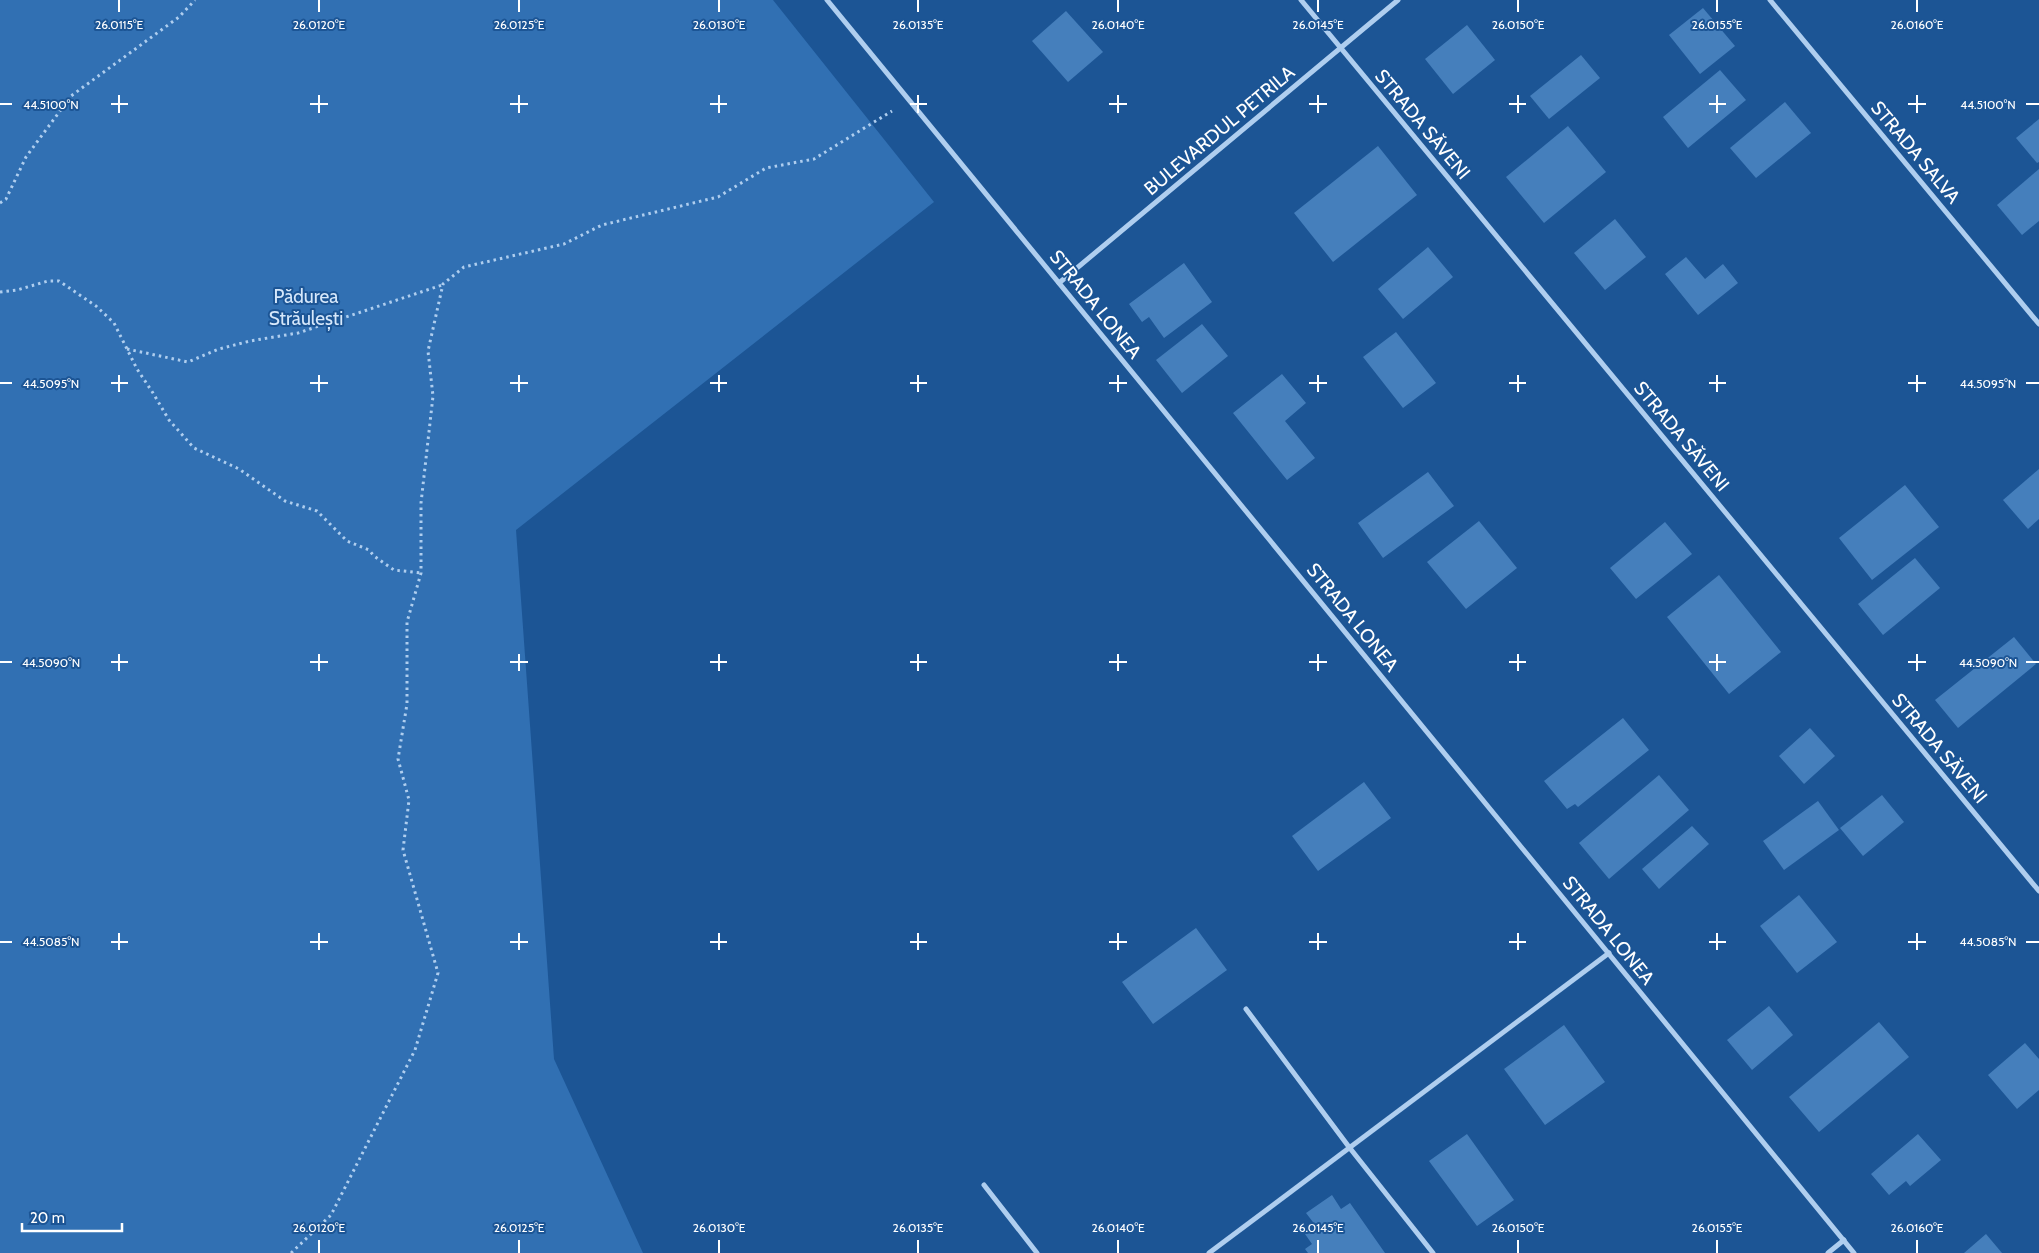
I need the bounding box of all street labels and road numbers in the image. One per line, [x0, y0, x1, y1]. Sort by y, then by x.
street label: BULEVARDUL PETRILA [1139, 61, 1299, 200]
street label: STRADA SĂVENI [1370, 65, 1475, 184]
street label: STRADA SALVA [1866, 96, 1965, 208]
street label: STRADA LONEA [1045, 245, 1147, 364]
street label: STRADA SĂVENI [1629, 377, 1734, 496]
street label: STRADA LONEA [1302, 558, 1404, 677]
street label: STRADA SĂVENI [1887, 689, 1992, 808]
street label: STRADA LONEA [1558, 871, 1660, 990]

